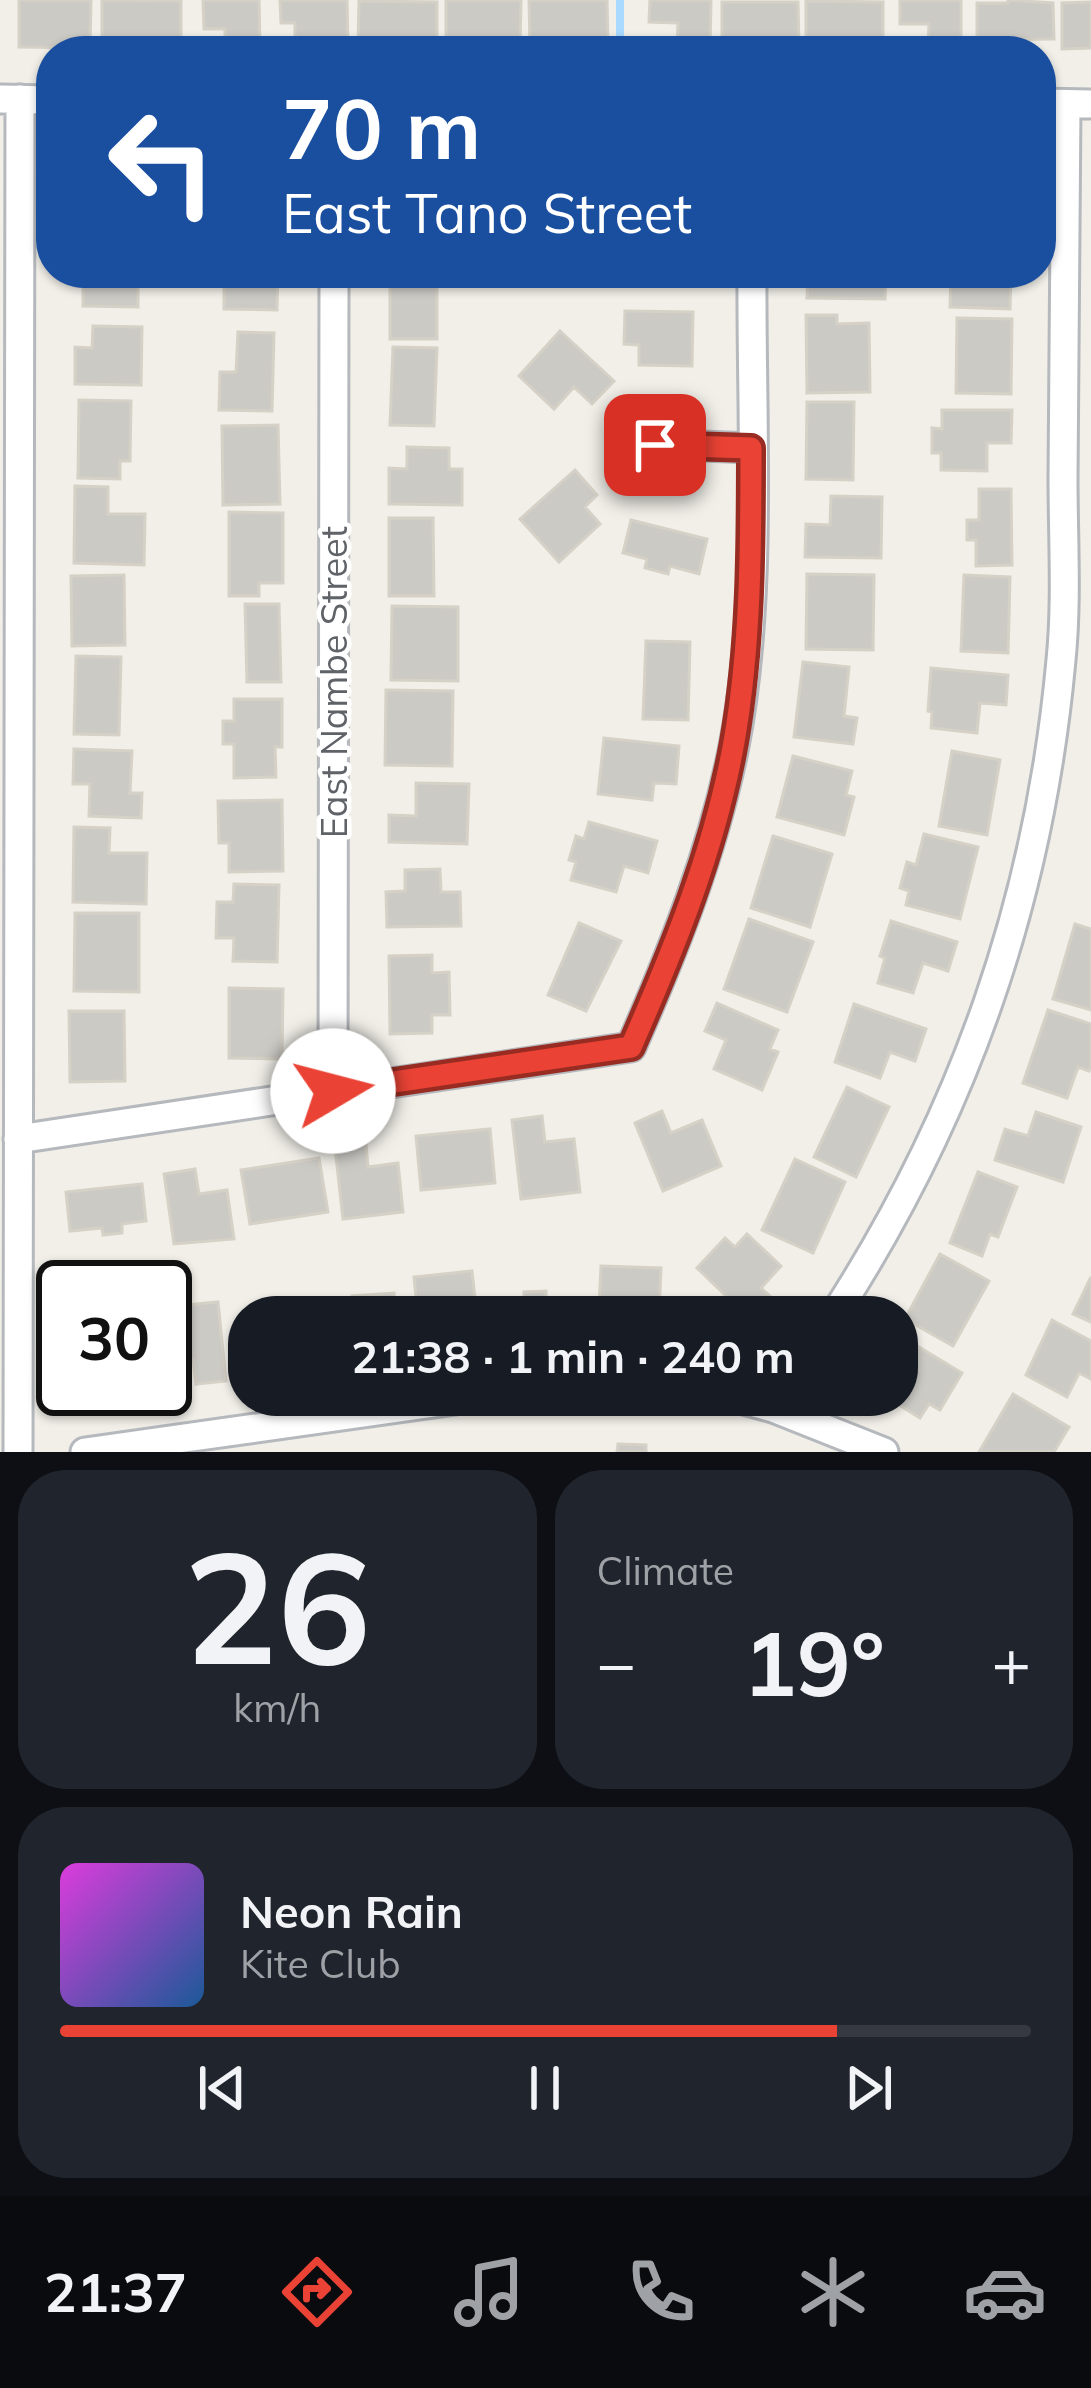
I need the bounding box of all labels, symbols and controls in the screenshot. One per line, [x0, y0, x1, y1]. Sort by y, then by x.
text: 70 m [282, 75, 481, 180]
icon: left [84, 84, 240, 240]
text: East Tano Street [282, 179, 692, 247]
pin [604, 394, 706, 496]
icon: arrive [622, 412, 688, 478]
street label: East Nambe Street [311, 526, 356, 838]
position arrow [270, 1028, 396, 1154]
speed limit sign: 30 [36, 1260, 192, 1416]
text: 21:38 · 1 min · 240 m [351, 1328, 795, 1384]
text: 26 [184, 1507, 371, 1703]
text: Climate [597, 1546, 734, 1595]
text: 19° [743, 1606, 885, 1719]
text: − [597, 1621, 636, 1704]
text: + [991, 1621, 1031, 1704]
text: km/h [233, 1683, 321, 1732]
text: Neon Rain [240, 1883, 463, 1939]
text: Kite Club [240, 1939, 401, 1988]
icon: previous [189, 2055, 255, 2121]
icon: pause [512, 2055, 578, 2121]
icon: next [836, 2055, 902, 2121]
icon: directions [275, 2250, 359, 2334]
icon: music [447, 2250, 531, 2334]
icon: phone [619, 2250, 703, 2334]
icon: climate [791, 2250, 875, 2334]
icon: car [963, 2250, 1047, 2334]
text: 21:37 [44, 2258, 187, 2326]

